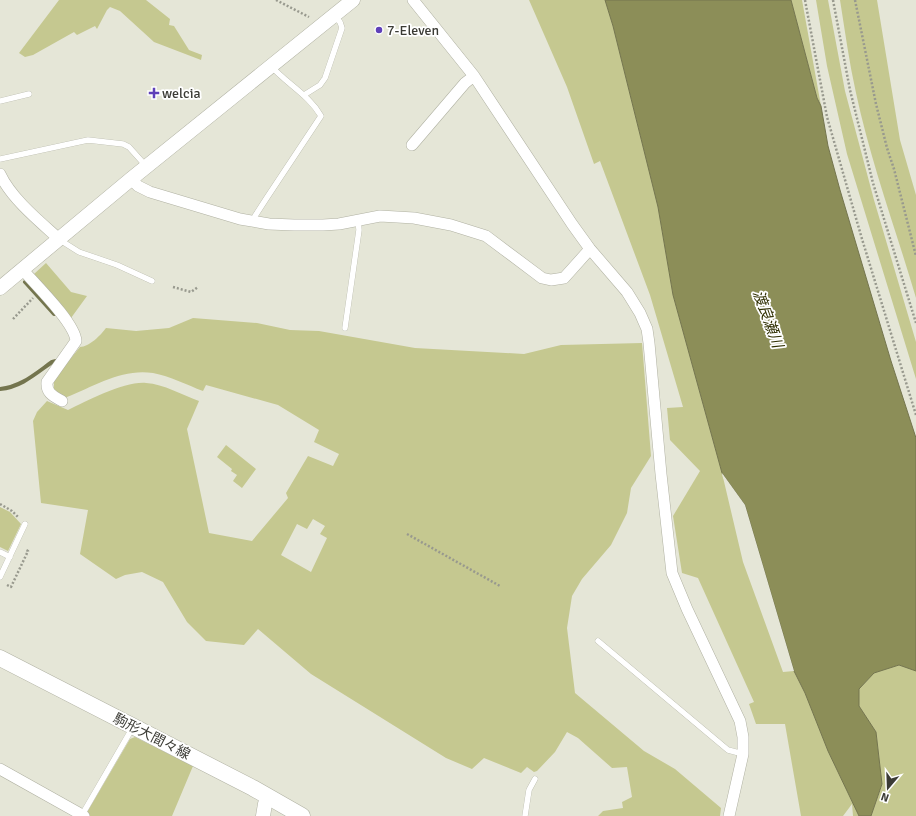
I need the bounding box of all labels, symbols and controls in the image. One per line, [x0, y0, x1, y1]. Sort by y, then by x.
place label: 7-Eleven [387, 22, 439, 39]
marker: 7-Eleven [374, 25, 384, 35]
place label: welcia [162, 85, 201, 102]
marker: welcia [149, 88, 159, 98]
water label: 渡良瀬川 [749, 288, 787, 352]
street label: 駒形大間々線 [110, 710, 193, 763]
north arrow [868, 768, 908, 808]
text: N [879, 790, 891, 804]

